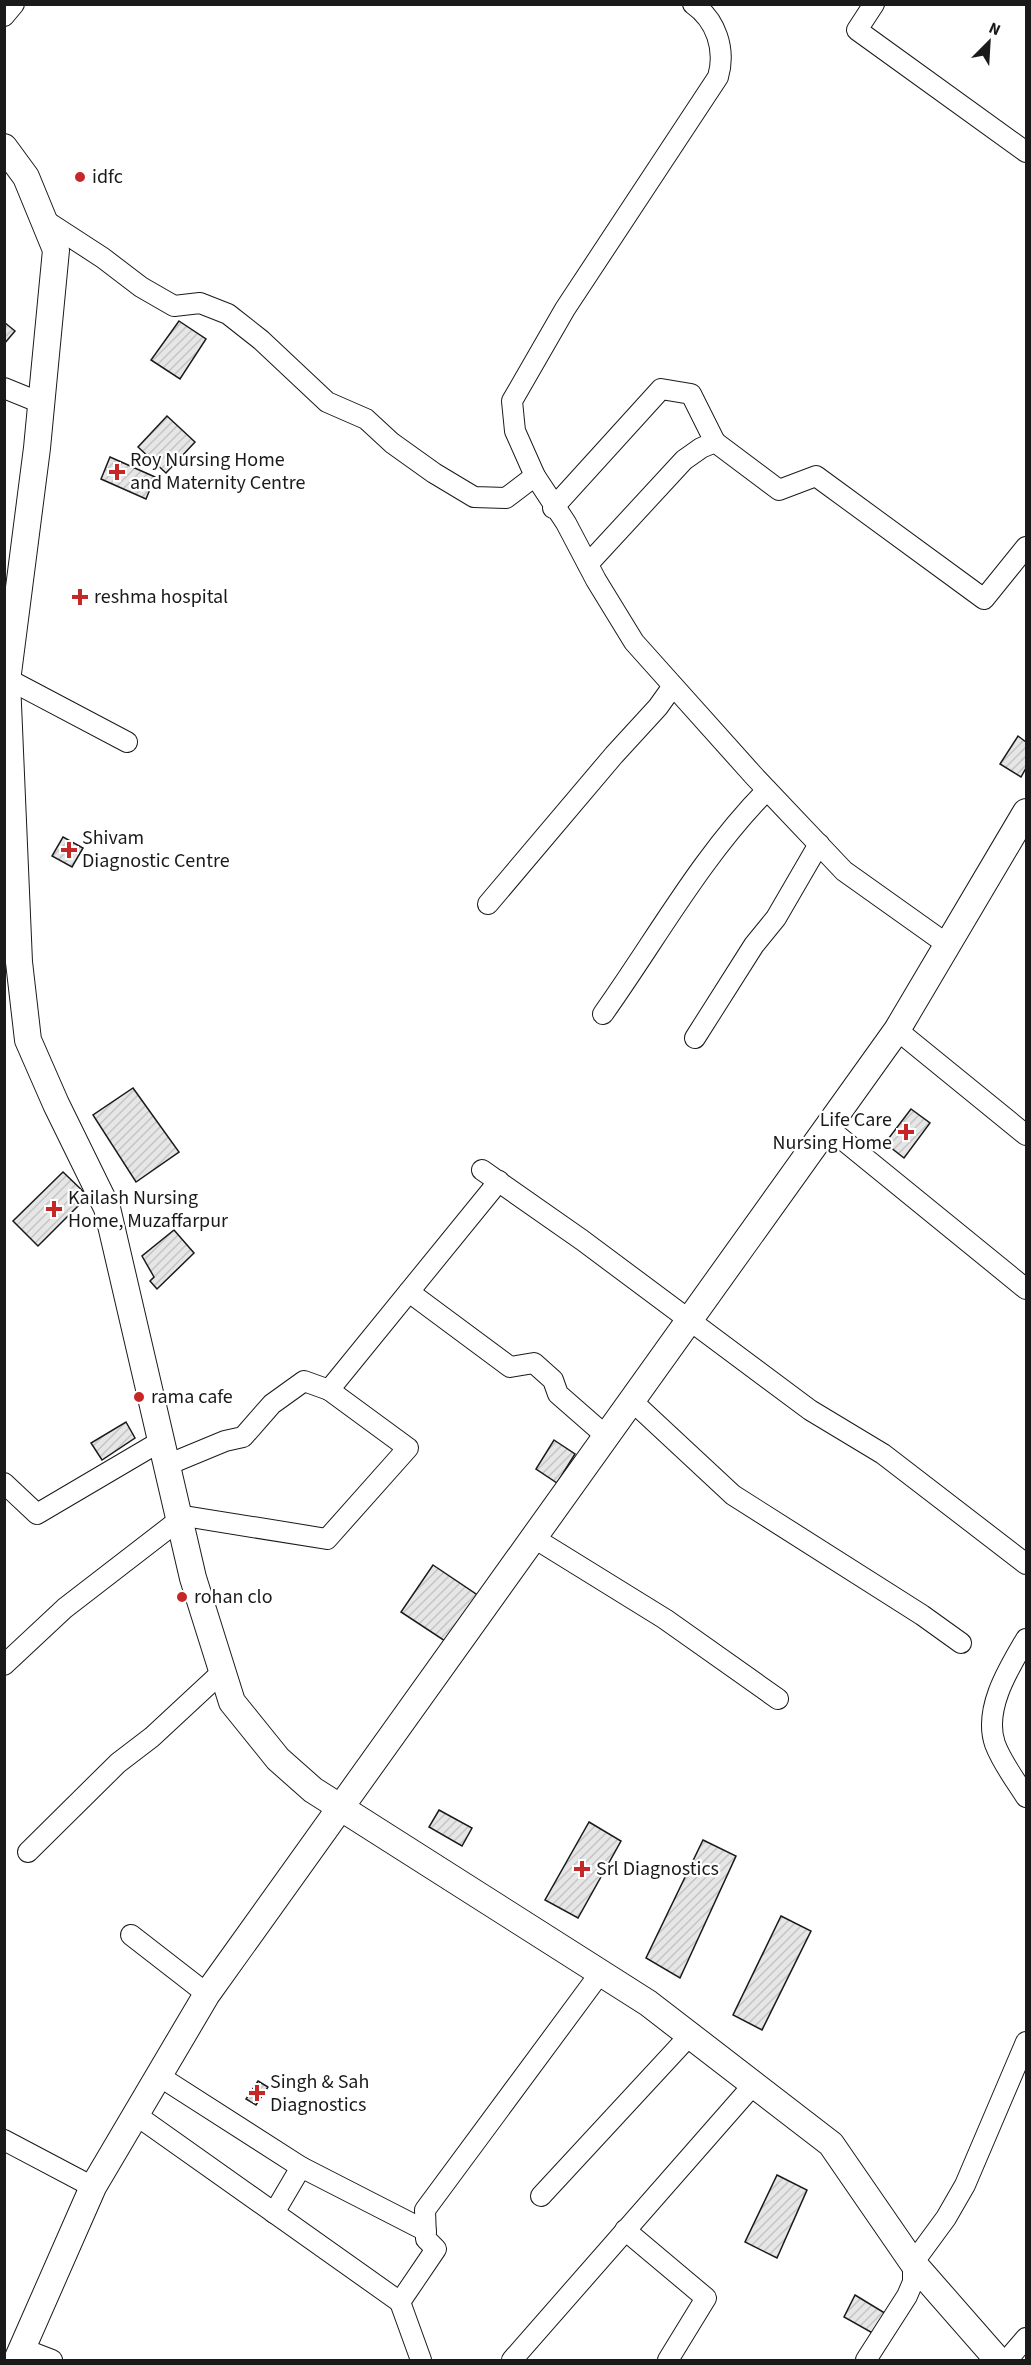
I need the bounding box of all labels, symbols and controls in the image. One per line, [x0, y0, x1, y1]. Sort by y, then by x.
north arrow [959, 12, 1019, 72]
text: N [985, 17, 1004, 41]
place label: idfc [92, 163, 123, 191]
marker: idfc [73, 170, 87, 184]
place label: Roy Nursing Home and Maternity Centre [130, 446, 306, 497]
marker: Roy Nursing Home and Maternity Centre [108, 463, 126, 481]
place label: reshma hospital [94, 583, 228, 611]
marker: reshma hospital [71, 588, 89, 606]
place label: Shivam Diagnostic Centre [82, 824, 230, 875]
marker: Shivam Diagnostic Centre [60, 841, 78, 859]
place label: Life Care Nursing Home [773, 1106, 892, 1157]
marker: Life Care Nursing Home [897, 1123, 915, 1141]
place label: Kailash Nursing Home, Muzaffarpur [68, 1184, 228, 1235]
marker: Kailash Nursing Home, Muzaffarpur [45, 1200, 63, 1218]
place label: rama cafe [151, 1383, 233, 1411]
marker: rama cafe [132, 1390, 146, 1404]
place label: rohan clo [194, 1583, 273, 1611]
marker: rohan clo [175, 1590, 189, 1604]
place label: Srl Diagnostics [596, 1855, 719, 1883]
marker: Srl Diagnostics [573, 1860, 591, 1878]
place label: Singh & Sah Diagnostics [270, 2068, 369, 2119]
marker: Singh & Sah Diagnostics [248, 2084, 266, 2102]

